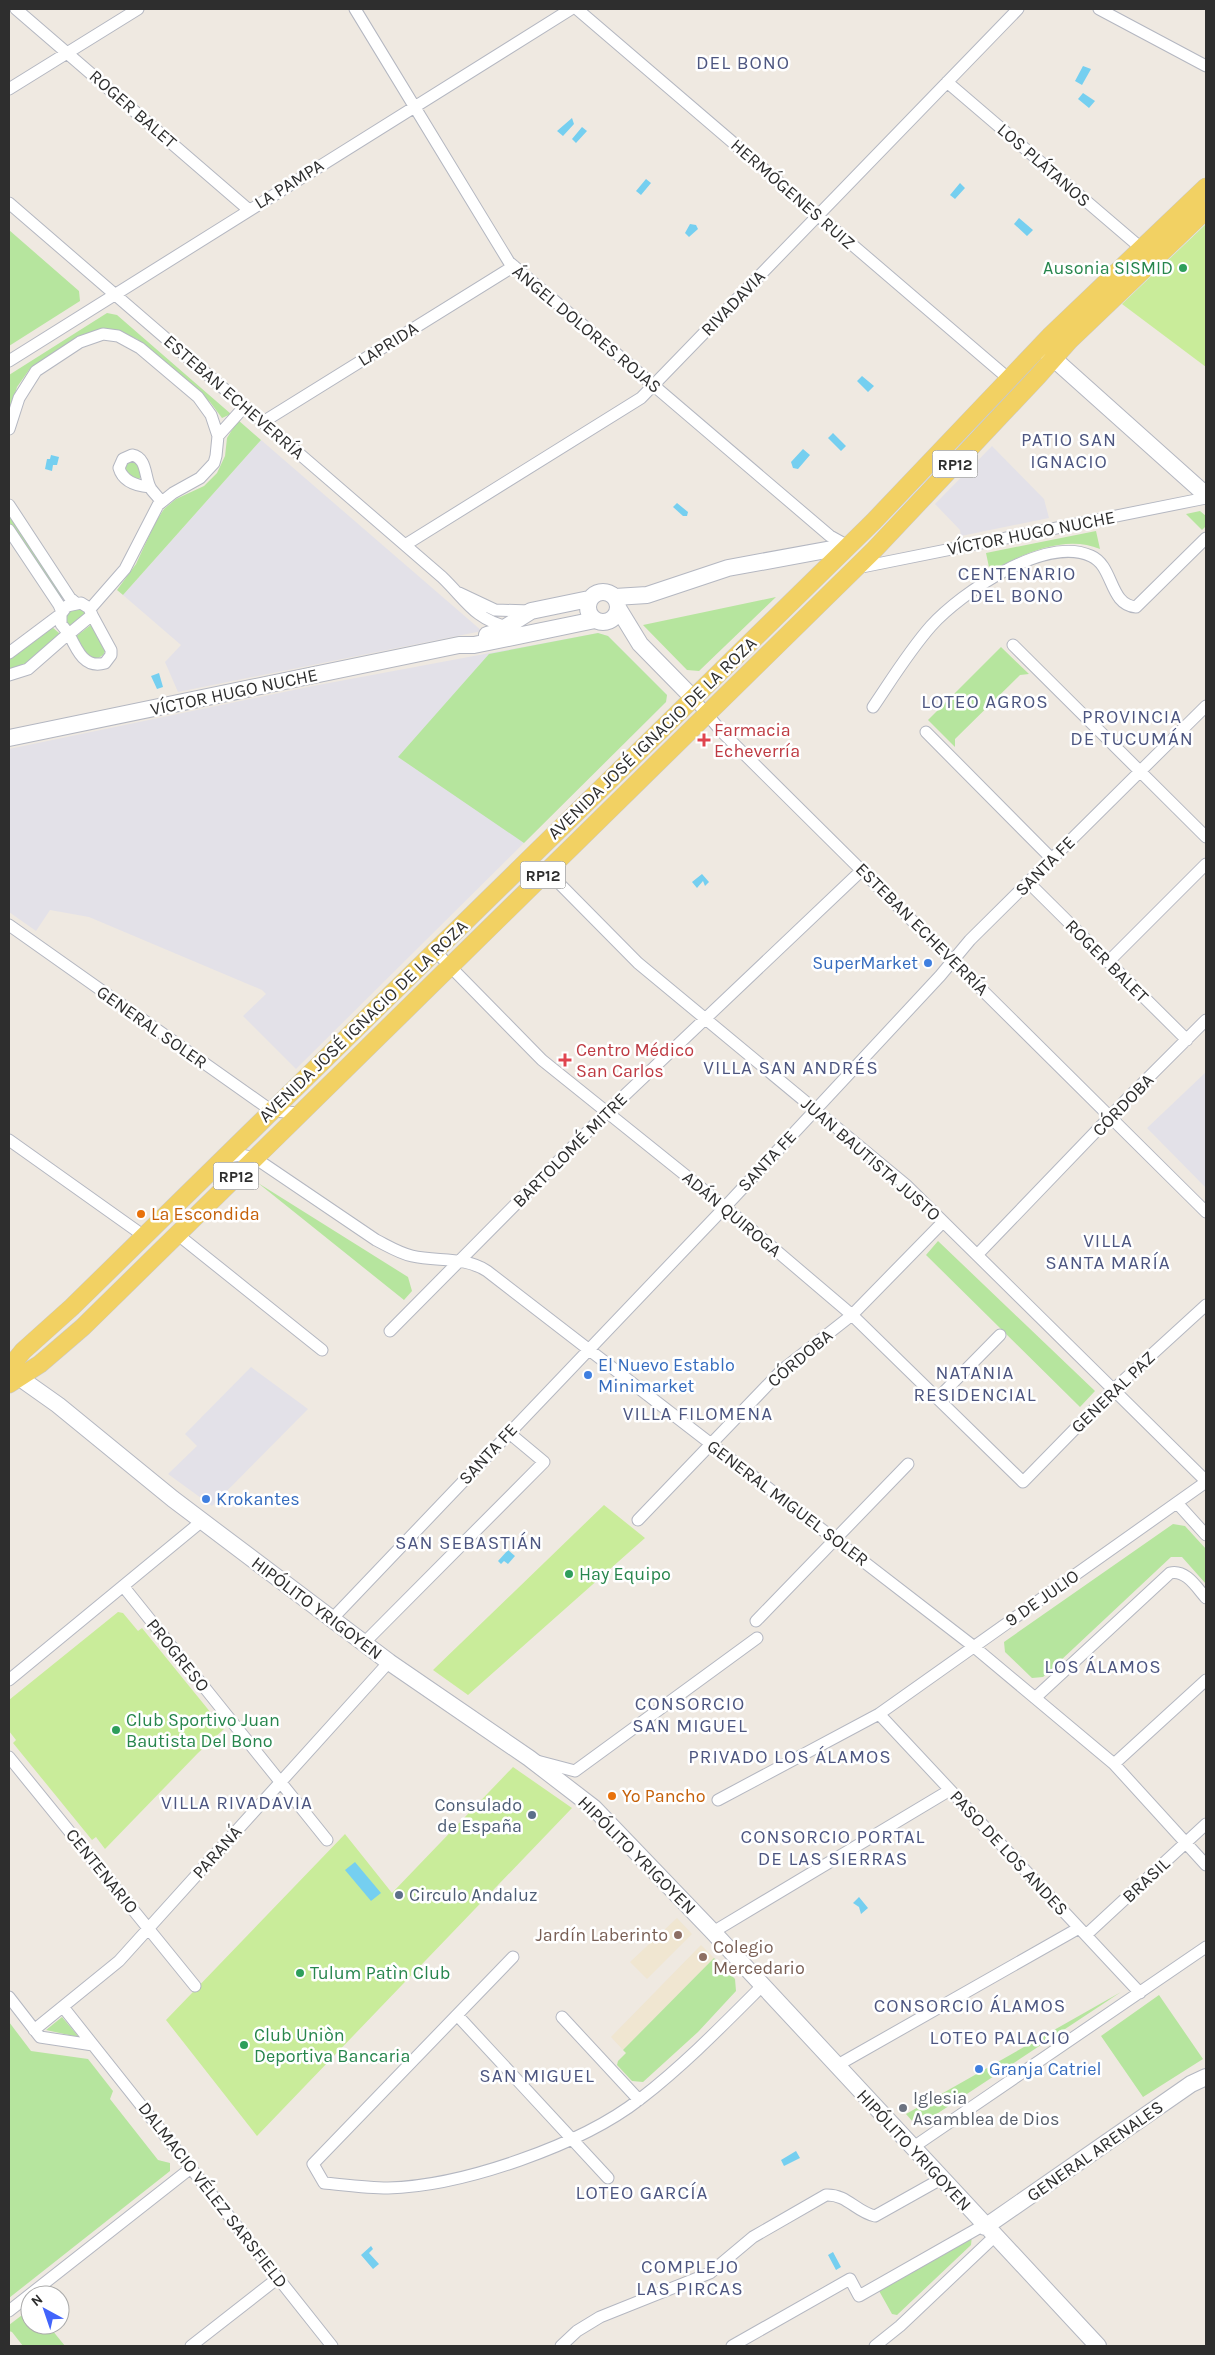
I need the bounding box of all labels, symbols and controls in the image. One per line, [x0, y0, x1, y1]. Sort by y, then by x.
district label: DEL BONO [696, 52, 790, 74]
street label: ROGER BALET [85, 65, 181, 153]
street label: LOS PLÁTANOS [993, 118, 1096, 212]
street label: HERMÓGENES RUIZ [726, 133, 860, 254]
street label: LA PAMPA [250, 154, 328, 214]
place label: Ausonia SISMID [1043, 257, 1173, 279]
street label: ÁNGEL DOLORES ROJAS [508, 259, 667, 398]
marker: Ausonia SISMID [1177, 262, 1189, 274]
street label: RIVADAVIA [696, 265, 770, 341]
street label: LAPRIDA [354, 317, 422, 371]
street label: ESTEBAN ECHEVERRÍA [159, 329, 310, 464]
district label: PATIO SAN IGNACIO [1021, 429, 1117, 473]
road number: RP12 [932, 450, 978, 478]
street label: VÍCTOR HUGO NUCHE [945, 505, 1117, 560]
district label: CENTENARIO DEL BONO [958, 563, 1076, 607]
street label: AVENIDA JOSÉ IGNACIO DE LA ROZA [542, 631, 761, 844]
street label: VÍCTOR HUGO NUCHE [148, 663, 320, 721]
district label: LOTEO AGROS [921, 691, 1049, 713]
district label: PROVINCIA DE TUCUMÁN [1070, 706, 1194, 750]
place label: Farmacia Echeverría [714, 719, 800, 762]
marker: Farmacia Echeverría [698, 734, 710, 746]
street label: SANTA FE [1010, 831, 1080, 901]
street label: ESTEBAN ECHEVERRÍA [851, 857, 994, 1000]
road number: RP12 [520, 862, 566, 888]
street label: AVENIDA JOSÉ IGNACIO DE LA ROZA [253, 914, 472, 1127]
street label: ROGER BALET [1061, 915, 1153, 1007]
place label: SuperMarket [812, 952, 918, 974]
marker: SuperMarket [922, 957, 934, 969]
street label: GENERAL SOLER [92, 981, 212, 1073]
place label: Centro Médico San Carlos [576, 1039, 694, 1082]
marker: Centro Médico San Carlos [558, 1053, 572, 1067]
district label: VILLA SAN ANDRÉS [703, 1056, 879, 1079]
street label: CÓRDOBA [1087, 1068, 1158, 1141]
street label: BARTOLOMÉ MITRE [507, 1087, 632, 1212]
street label: JUAN BAUTISTA JUSTO [797, 1092, 945, 1226]
street label: SANTA FE [733, 1126, 801, 1196]
road number: RP12 [214, 1162, 258, 1190]
street label: ADÁN QUIROGA [678, 1166, 787, 1262]
place label: La Escondida [151, 1203, 260, 1225]
marker: La Escondida [135, 1208, 147, 1220]
district label: VILLA SANTA MARÍA [1045, 1230, 1171, 1274]
street label: CÓRDOBA [762, 1324, 837, 1392]
street label: GENERAL PAZ [1066, 1346, 1160, 1438]
place label: El Nuevo Establo Minimarket [598, 1354, 735, 1397]
district label: NATANIA RESIDENCIAL [913, 1362, 1037, 1406]
marker: El Nuevo Establo Minimarket [582, 1369, 594, 1381]
district label: VILLA FILOMENA [623, 1403, 773, 1425]
street label: SANTA FE [454, 1419, 522, 1489]
street label: GENERAL MIGUEL SOLER [703, 1435, 873, 1571]
place label: Krokantes [216, 1488, 300, 1510]
marker: Krokantes [200, 1493, 212, 1505]
district label: SAN SEBASTIÁN [395, 1531, 543, 1554]
street label: HIPÓLITO YRIGOYEN [247, 1551, 387, 1664]
place label: Hay Equipo [579, 1563, 671, 1585]
street label: 9 DE JULIO [1001, 1565, 1083, 1631]
marker: Hay Equipo [563, 1568, 575, 1580]
street label: PROGRESO [142, 1614, 214, 1696]
district label: LOS ÁLAMOS [1044, 1655, 1162, 1678]
district label: CONSORCIO SAN MIGUEL [632, 1693, 748, 1737]
place label: Club Sportivo Juan Bautista Del Bono [126, 1709, 280, 1752]
marker: Club Sportivo Juan Bautista Del Bono [110, 1724, 122, 1736]
district label: PRIVADO LOS ÁLAMOS [688, 1745, 892, 1768]
place label: Yo Pancho [622, 1785, 706, 1807]
street label: PASO DE LOS ANDES [945, 1786, 1073, 1920]
marker: Yo Pancho [606, 1790, 618, 1802]
street label: HIPÓLITO YRIGOYEN [573, 1791, 701, 1919]
district label: VILLA RIVADAVIA [161, 1792, 313, 1814]
place label: Consulado de España [434, 1794, 522, 1837]
marker: Consulado de España [526, 1809, 538, 1821]
street label: PARANÁ [187, 1820, 246, 1883]
street label: CENTENARIO [61, 1824, 143, 1918]
district label: CONSORCIO PORTAL DE LAS SIERRAS [741, 1826, 926, 1870]
street label: BRASIL [1118, 1852, 1175, 1907]
place label: Circulo Andaluz [409, 1884, 538, 1906]
marker: Circulo Andaluz [393, 1889, 405, 1901]
place label: Jardín Laberinto [536, 1924, 668, 1946]
marker: Jardín Laberinto [672, 1929, 684, 1941]
place label: Colegio Mercedario [713, 1936, 805, 1979]
marker: Colegio Mercedario [697, 1951, 709, 1963]
place label: Tulum Patìn Club [310, 1962, 451, 1984]
marker: Tulum Patìn Club [294, 1967, 306, 1979]
district label: CONSORCIO ÁLAMOS [874, 1994, 1066, 2017]
place label: Club Uniòn Deportiva Bancaria [254, 2024, 410, 2067]
district label: LOTEO PALACIO [930, 2027, 1070, 2049]
marker: Club Uniòn Deportiva Bancaria [238, 2039, 250, 2051]
place label: Granja Catriel [989, 2058, 1102, 2080]
marker: Granja Catriel [973, 2063, 985, 2075]
district label: SAN MIGUEL [479, 2065, 595, 2087]
street label: HIPÓLITO YRIGOYEN [852, 2084, 977, 2215]
place label: Iglesia Asamblea de Dios [913, 2087, 1059, 2130]
street label: GENERAL ARENALES [1022, 2096, 1168, 2206]
street label: DALMACIO VÉLEZ SARSFIELD [134, 2097, 293, 2292]
marker: Iglesia Asamblea de Dios [897, 2102, 909, 2114]
district label: LOTEO GARCÍA [576, 2181, 708, 2204]
district label: COMPLEJO LAS PIRCAS [636, 2256, 744, 2300]
north arrow [20, 2285, 70, 2335]
text: N [28, 2291, 46, 2310]

